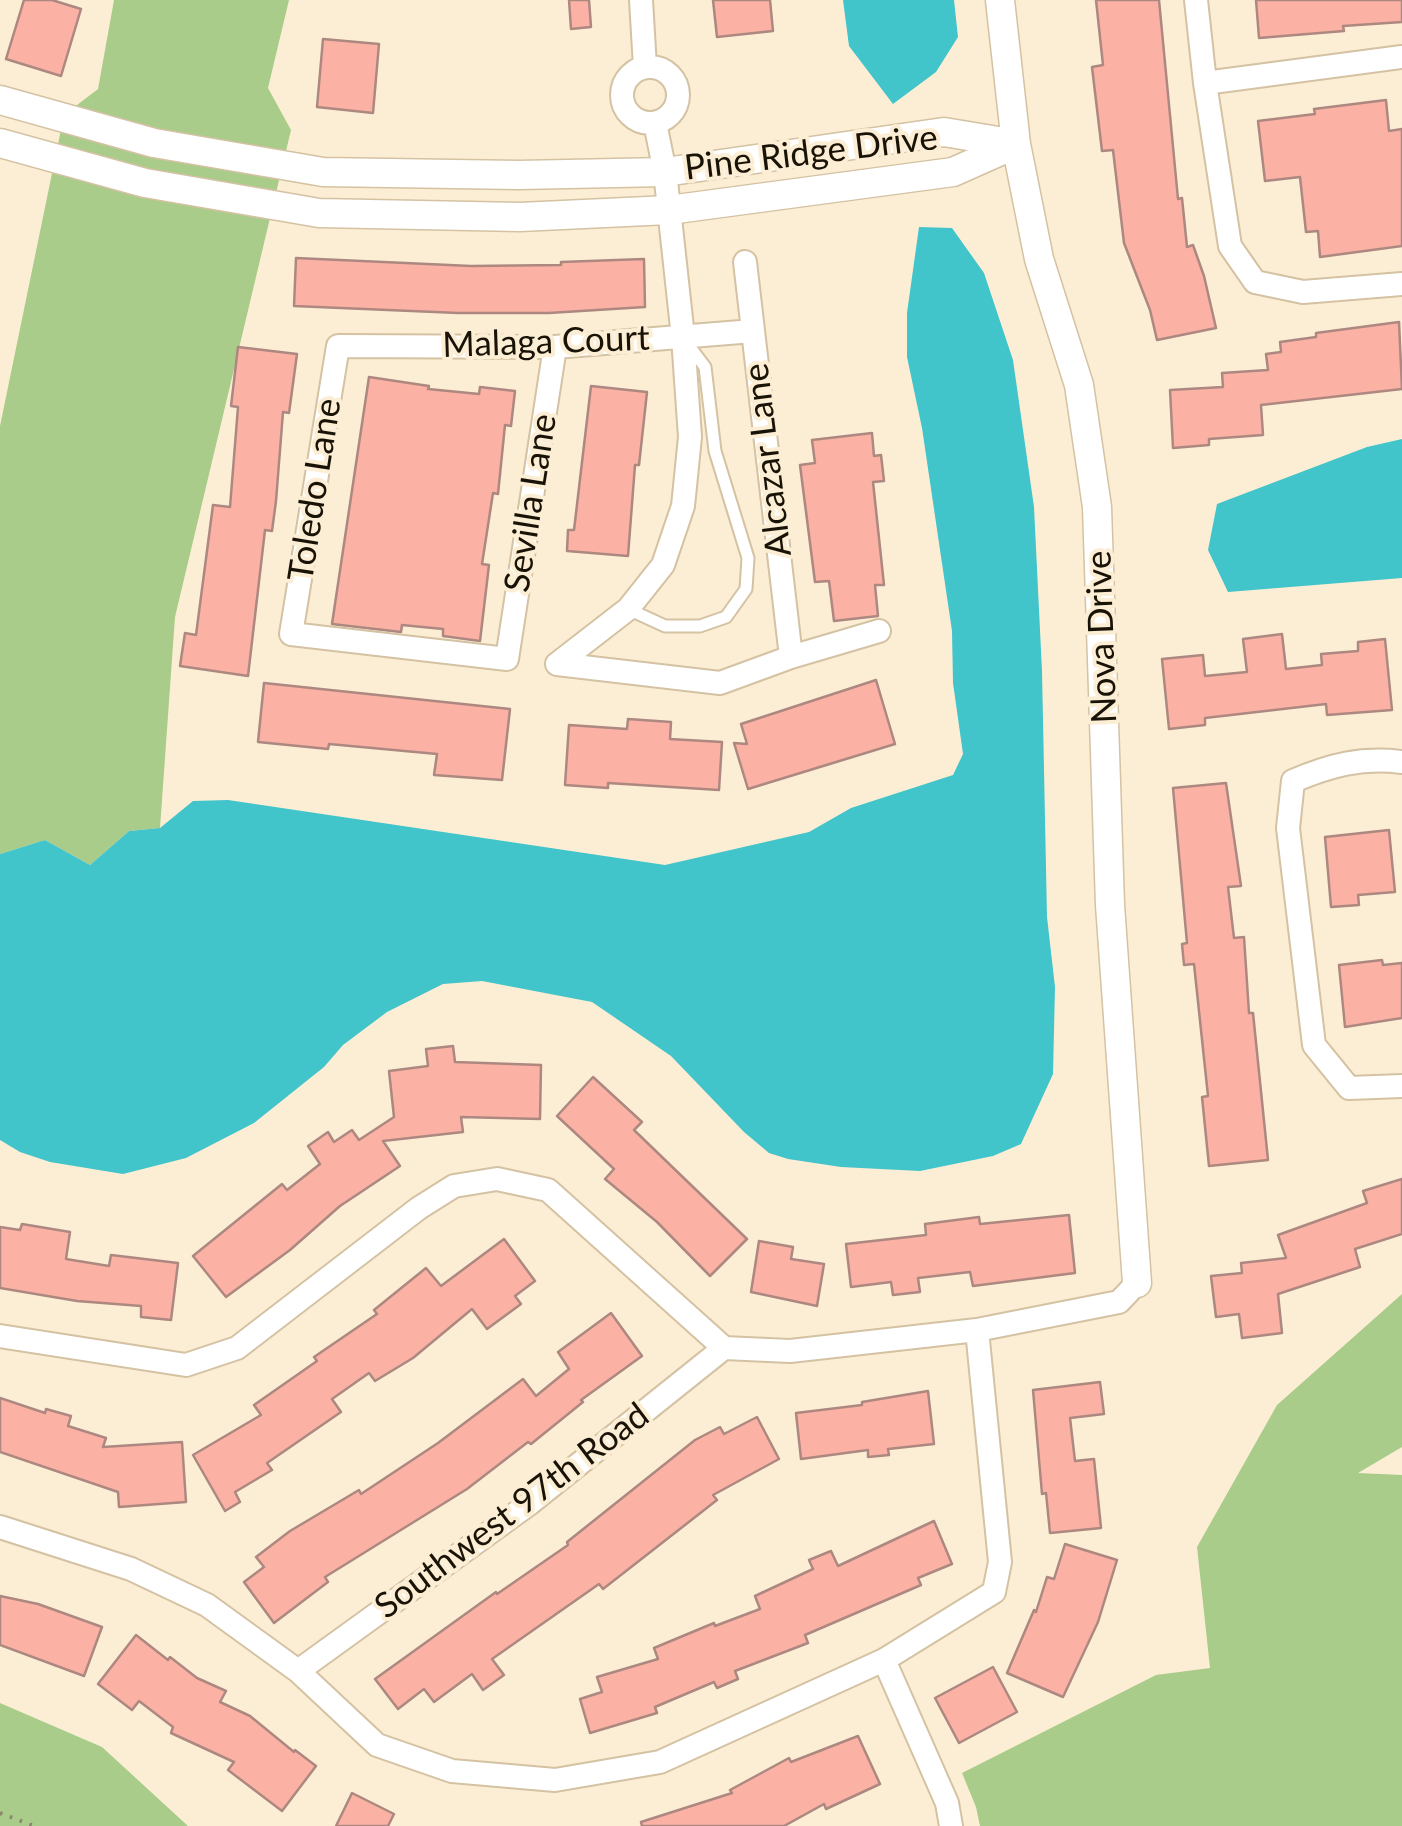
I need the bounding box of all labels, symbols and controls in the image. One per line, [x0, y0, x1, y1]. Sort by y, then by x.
street label: Pine Ridge Drive [682, 117, 940, 189]
street label: Malaga Court [442, 317, 650, 367]
street label: Alcazar Lane [735, 361, 801, 559]
street label: Toledo Lane [280, 395, 350, 585]
street label: Sevilla Lane [496, 411, 566, 595]
street label: Nova Drive [1078, 550, 1126, 724]
street label: Southwest 97th Road [367, 1394, 657, 1628]

